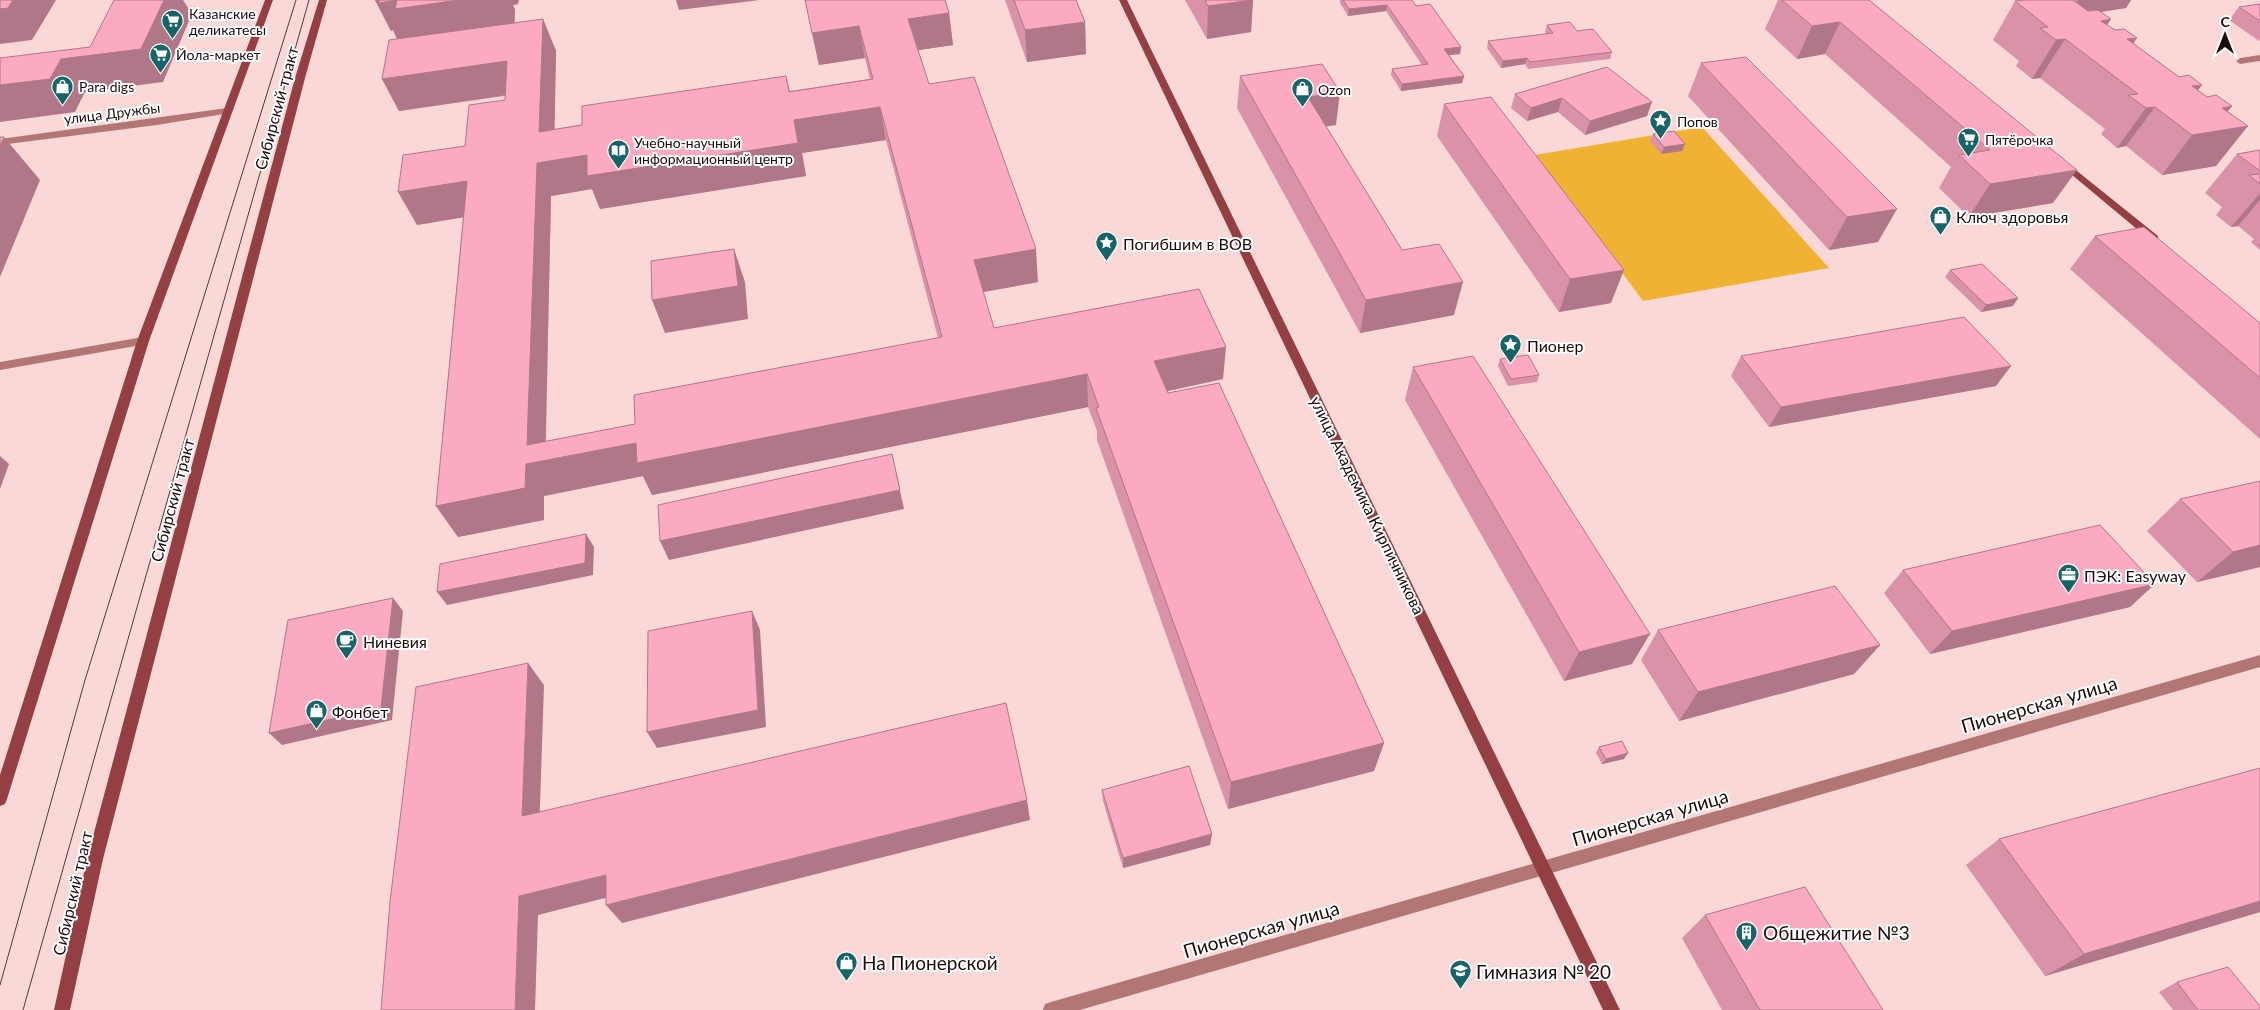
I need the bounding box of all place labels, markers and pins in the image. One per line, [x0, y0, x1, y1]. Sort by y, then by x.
place label: Казанские деликатесы [189, 5, 266, 38]
supermarket icon: Казанские деликатесы [161, 9, 185, 40]
supermarket icon: Йола-маркет [148, 42, 172, 73]
place label: Йола-маркет [176, 46, 261, 63]
shop icon: Para digs [51, 74, 75, 105]
shop icon: Ozon [1290, 77, 1314, 108]
place label: Para digs [79, 78, 134, 95]
place label: Ozon [1318, 81, 1351, 98]
place icon: Попов [1649, 109, 1673, 140]
place label: Попов [1677, 113, 1718, 130]
supermarket icon: Пятёрочка [1957, 127, 1981, 158]
place label: Пятёрочка [1985, 131, 2053, 148]
place label: Учебно-научный информационный центр [634, 134, 793, 167]
library icon: Учебно-научный информационный центр [606, 138, 630, 169]
shop icon: Ключ здоровья [1928, 204, 1952, 235]
place label: Ключ здоровья [1956, 207, 2068, 226]
place icon: Погибшим в ВОВ [1095, 231, 1119, 262]
place label: Погибшим в ВОВ [1123, 234, 1252, 253]
place icon: Пионер [1499, 333, 1523, 364]
place label: Пионер [1527, 336, 1583, 355]
office icon: ПЭК: Easyway [2056, 563, 2080, 594]
place label: ПЭК: Easyway [2084, 566, 2187, 585]
cafe icon: Ниневия [335, 629, 359, 660]
place label: Ниневия [363, 632, 427, 651]
shop icon: Фонбет [304, 699, 328, 730]
place label: Фонбет [332, 702, 388, 721]
building icon: Общежитие №3 [1735, 920, 1759, 951]
place label: Общежитие №3 [1763, 921, 1910, 944]
shop icon: На Пионерской [834, 950, 858, 981]
place label: На Пионерской [862, 951, 998, 974]
school or university icon: Гимназия № 20 [1448, 959, 1472, 990]
place label: Гимназия № 20 [1476, 960, 1611, 983]

